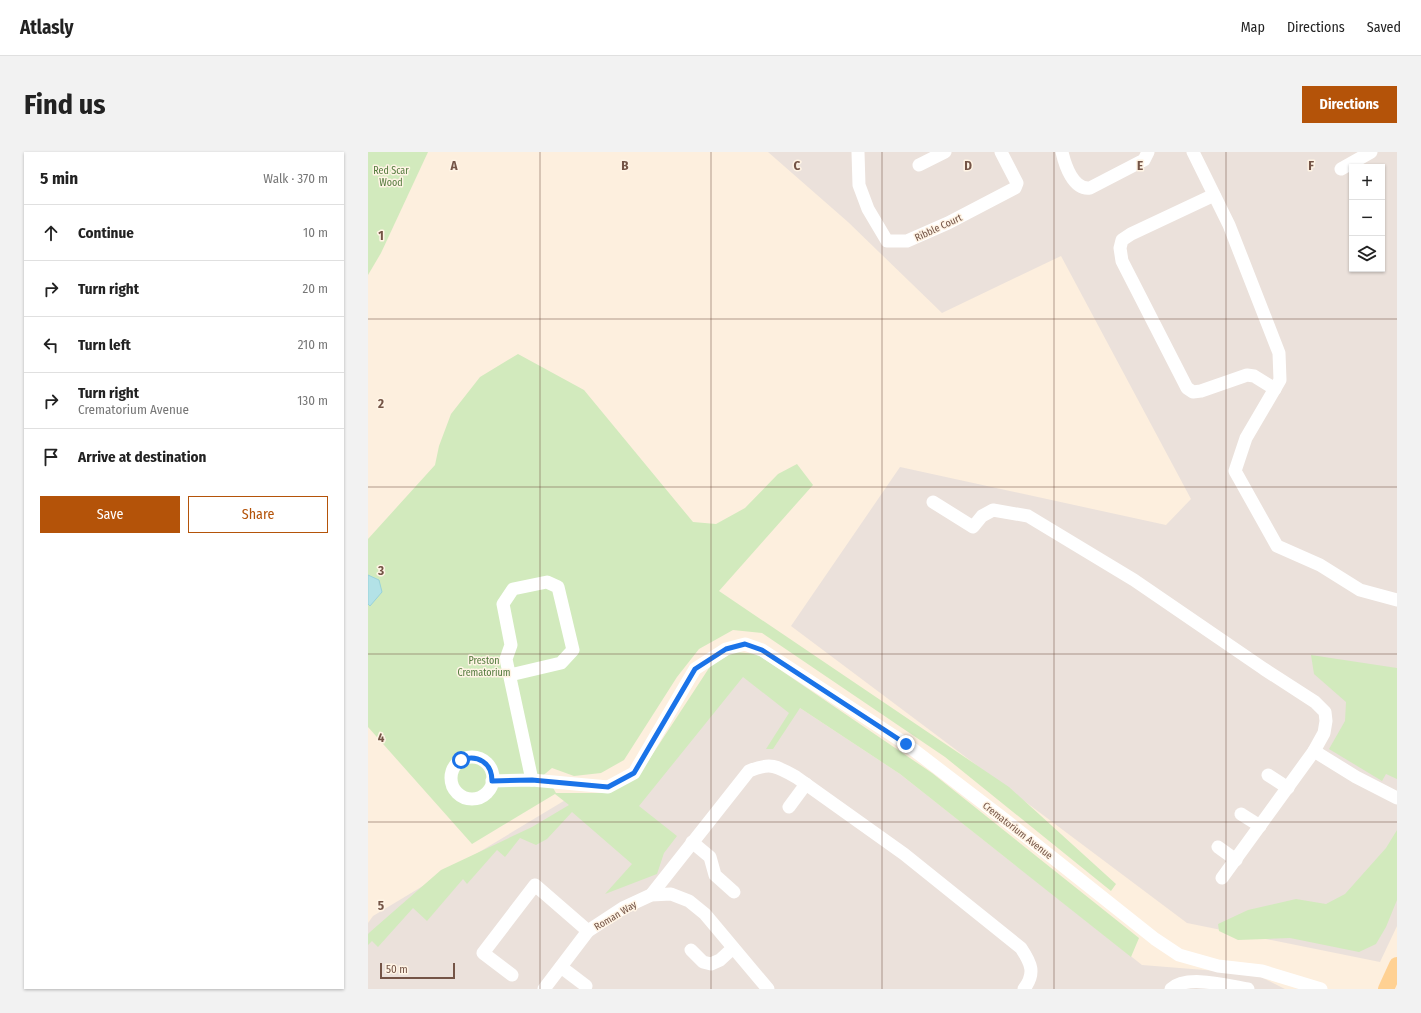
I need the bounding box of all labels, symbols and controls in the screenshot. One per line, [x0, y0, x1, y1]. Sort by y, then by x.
text: Atlasly [20, 16, 74, 39]
text: Map [1241, 19, 1265, 36]
text: Directions [1287, 19, 1345, 36]
text: Saved [1367, 19, 1401, 36]
button: Directions [1302, 86, 1397, 123]
text: Find us [24, 88, 106, 121]
text: A [449, 158, 458, 173]
text: B [621, 158, 629, 173]
text: C [794, 158, 801, 173]
text: D [964, 158, 972, 173]
text: E [1137, 158, 1143, 173]
text: F [1308, 158, 1314, 173]
map controls [1349, 164, 1385, 272]
button: + [1349, 164, 1385, 200]
park label: Red Scar Wood [373, 165, 409, 189]
text: 5 min [40, 168, 78, 189]
text: Walk · 370 m [263, 171, 328, 186]
button: − [1349, 200, 1385, 236]
street label: Ribble Court [913, 211, 965, 244]
icon: ahead [40, 222, 62, 244]
text: Continue [78, 224, 134, 242]
text: 10 m [303, 225, 328, 240]
text: 1 [378, 228, 384, 243]
button: layers [1349, 236, 1385, 272]
icon: right [40, 278, 62, 300]
text: Turn right [78, 280, 139, 298]
text: 20 m [302, 281, 328, 296]
icon: left [40, 334, 62, 356]
text: Turn left [78, 336, 131, 354]
text: 210 m [298, 337, 328, 352]
text: Turn right [78, 384, 139, 402]
icon: right [40, 390, 62, 412]
text: 130 m [297, 393, 328, 408]
text: 2 [377, 396, 384, 411]
text: Crematorium Avenue [78, 402, 189, 417]
icon: arrive [40, 446, 62, 468]
text: Arrive at destination [78, 448, 206, 466]
button: Save [40, 496, 180, 533]
button: Share [188, 496, 328, 533]
text: 3 [377, 563, 384, 578]
park label: Preston Crematorium [458, 655, 510, 679]
text: 4 [378, 730, 385, 745]
route end [897, 735, 915, 753]
route start [452, 751, 470, 769]
street label: Crematorium Avenue [980, 800, 1055, 862]
text: 5 [378, 898, 384, 913]
street label: Roman Way [592, 898, 639, 933]
scale bar [380, 961, 455, 980]
text: 50 m [386, 963, 408, 976]

